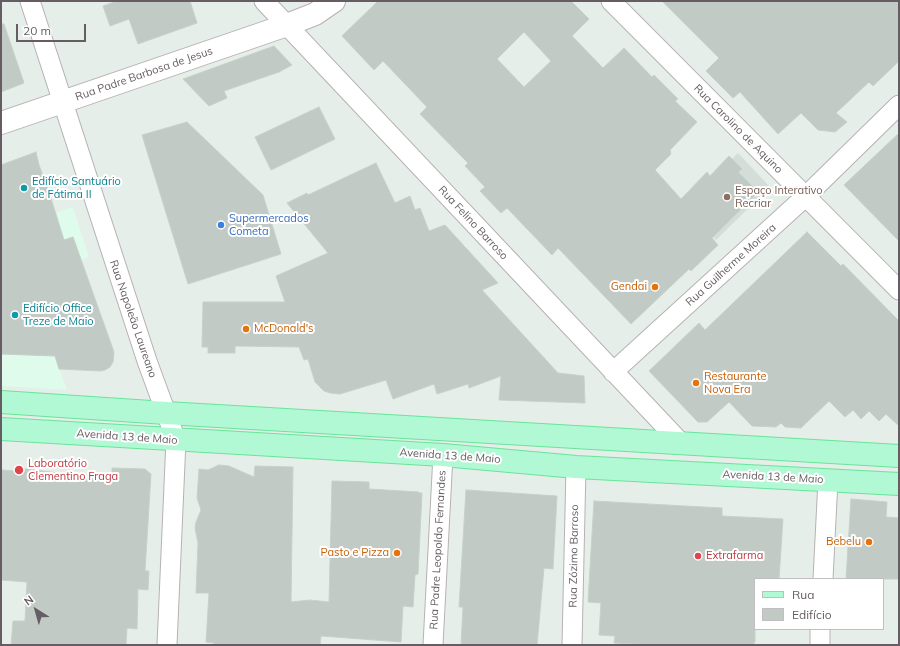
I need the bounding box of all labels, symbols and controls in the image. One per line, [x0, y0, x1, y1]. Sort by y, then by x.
scale bar [18, 16, 88, 42]
text: 20 m [23, 23, 51, 38]
street label: Rua Padre Barbosa de Jesus [74, 44, 214, 104]
street label: Rua Carolino de Aquino [691, 82, 785, 176]
place label: Edifício Santuário de Fátima II [32, 175, 121, 201]
marker: Edifício Santuário de Fátima II [19, 183, 29, 193]
street label: Rua Felino Barroso [435, 183, 511, 263]
place label: Espaço Interativo Recriar [735, 184, 823, 210]
marker: Espaço Interativo Recriar [722, 192, 732, 202]
place label: Supermercados Cometa [229, 212, 309, 238]
marker: Supermercados Cometa [216, 220, 226, 230]
street label: Rua Guilherme Moreira [683, 221, 779, 309]
street label: Rua Napoleão Laureano [107, 258, 159, 380]
place label: Gendai [611, 280, 647, 294]
marker: Gendai [650, 282, 660, 292]
place label: Edifício Office Treze de Maio [23, 302, 94, 328]
marker: Edifício Office Treze de Maio [10, 310, 20, 320]
place label: McDonald's [254, 322, 314, 336]
marker: McDonald's [241, 324, 251, 334]
place label: Restaurante Nova Era [704, 370, 766, 396]
marker: Restaurante Nova Era [691, 378, 701, 388]
street label: Avenida 13 de Maio [76, 427, 178, 447]
street label: Avenida 13 de Maio [399, 446, 501, 466]
place label: Laboratório Clementino Fraga [28, 457, 118, 483]
marker: Laboratório Clementino Fraga [13, 464, 25, 476]
street label: Avenida 13 de Maio [722, 468, 824, 486]
street label: Rua Padre Leopoldo Fernandes [427, 470, 449, 630]
street label: Rua Zózimo Barroso [567, 504, 581, 608]
place label: Bebelu [826, 535, 861, 549]
marker: Bebelu [864, 537, 874, 547]
place label: Pasto e Pizza [321, 546, 389, 560]
marker: Pasto e Pizza [392, 548, 402, 558]
place label: Extrafarma [706, 549, 763, 563]
marker: Extrafarma [693, 551, 703, 561]
legend [754, 578, 884, 630]
text: Rua [792, 587, 814, 602]
north arrow [16, 590, 56, 630]
text: N [21, 592, 36, 609]
text: Edifício [792, 607, 832, 622]

